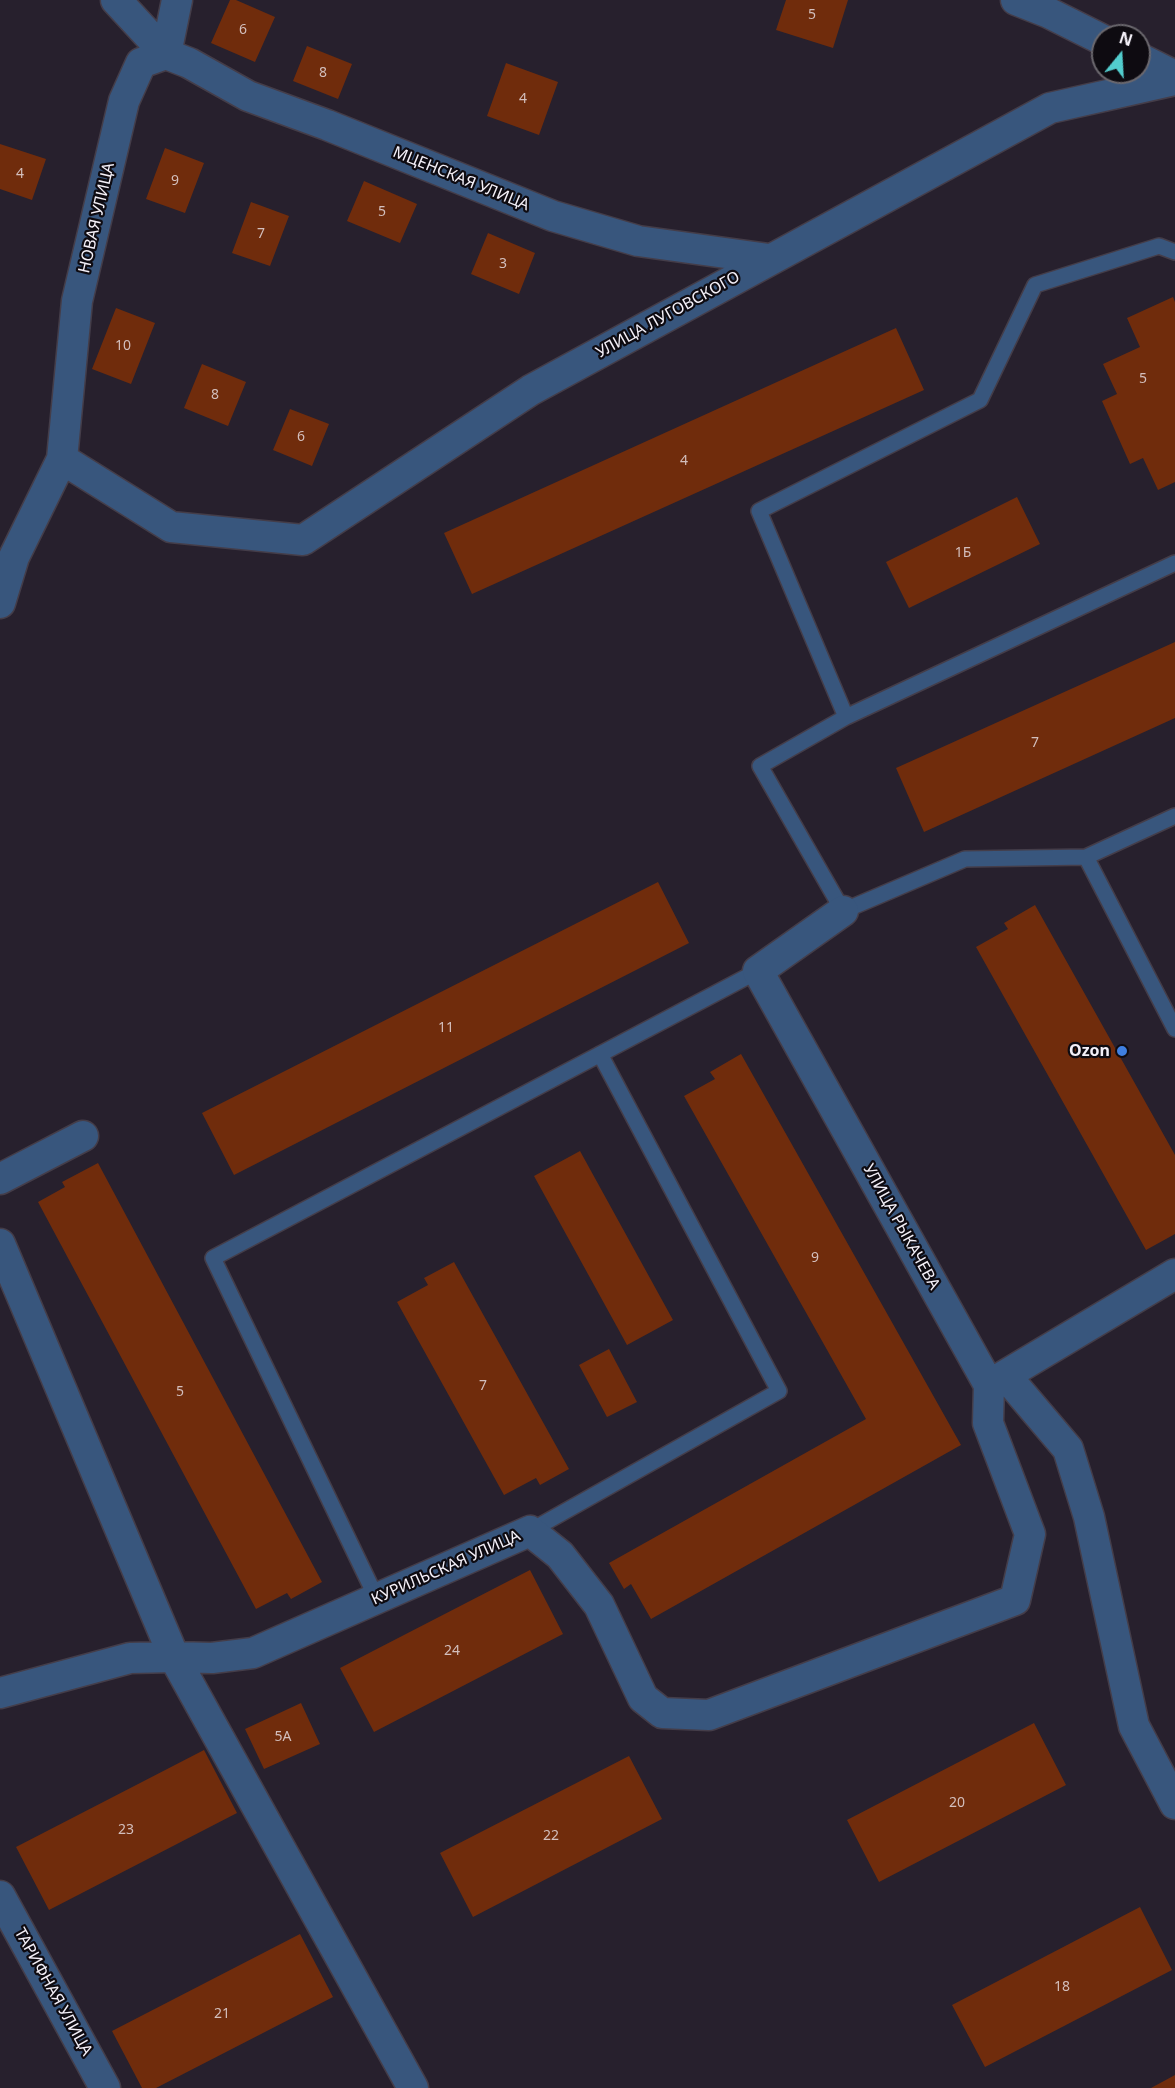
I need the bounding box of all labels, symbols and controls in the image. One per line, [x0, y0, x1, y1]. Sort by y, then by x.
house number: 5 [808, 7, 816, 23]
house number: 6 [239, 22, 247, 38]
north arrow [1091, 24, 1151, 84]
text: N [1116, 26, 1136, 51]
house number: 8 [319, 65, 327, 81]
house number: 4 [519, 91, 527, 107]
street label: МЦЕНСКАЯ УЛИЦА [390, 143, 532, 215]
street label: НОВАЯ УЛИЦА [75, 161, 119, 275]
house number: 4 [16, 166, 24, 182]
house number: 9 [171, 173, 179, 189]
house number: 5 [378, 204, 386, 220]
house number: 7 [257, 226, 265, 242]
house number: 3 [499, 256, 507, 272]
street label: УЛИЦА ЛУГОВСКОГО [593, 267, 743, 363]
house number: 10 [115, 338, 131, 354]
house number: 5 [1139, 371, 1147, 387]
house number: 8 [211, 387, 219, 403]
house number: 6 [297, 429, 305, 445]
house number: 4 [680, 453, 688, 469]
house number: 1Б [955, 545, 971, 561]
house number: 7 [1031, 735, 1039, 751]
house number: 11 [438, 1020, 454, 1036]
place label: Ozon [1069, 1041, 1110, 1061]
marker: Ozon [1115, 1044, 1129, 1058]
street label: УЛИЦА РЫКАЧЕВА [859, 1161, 943, 1293]
house number: 9 [811, 1250, 819, 1266]
house number: 7 [479, 1378, 487, 1394]
house number: 5 [176, 1384, 184, 1400]
street label: КУРИЛЬСКАЯ УЛИЦА [369, 1526, 523, 1610]
house number: 24 [444, 1643, 460, 1659]
house number: 5А [275, 1729, 291, 1745]
house number: 20 [949, 1795, 965, 1811]
house number: 23 [118, 1822, 134, 1838]
house number: 22 [543, 1828, 559, 1844]
street label: ТАРИФНАЯ УЛИЦА [10, 1925, 96, 2059]
house number: 18 [1054, 1979, 1070, 1995]
house number: 21 [214, 2006, 230, 2022]

